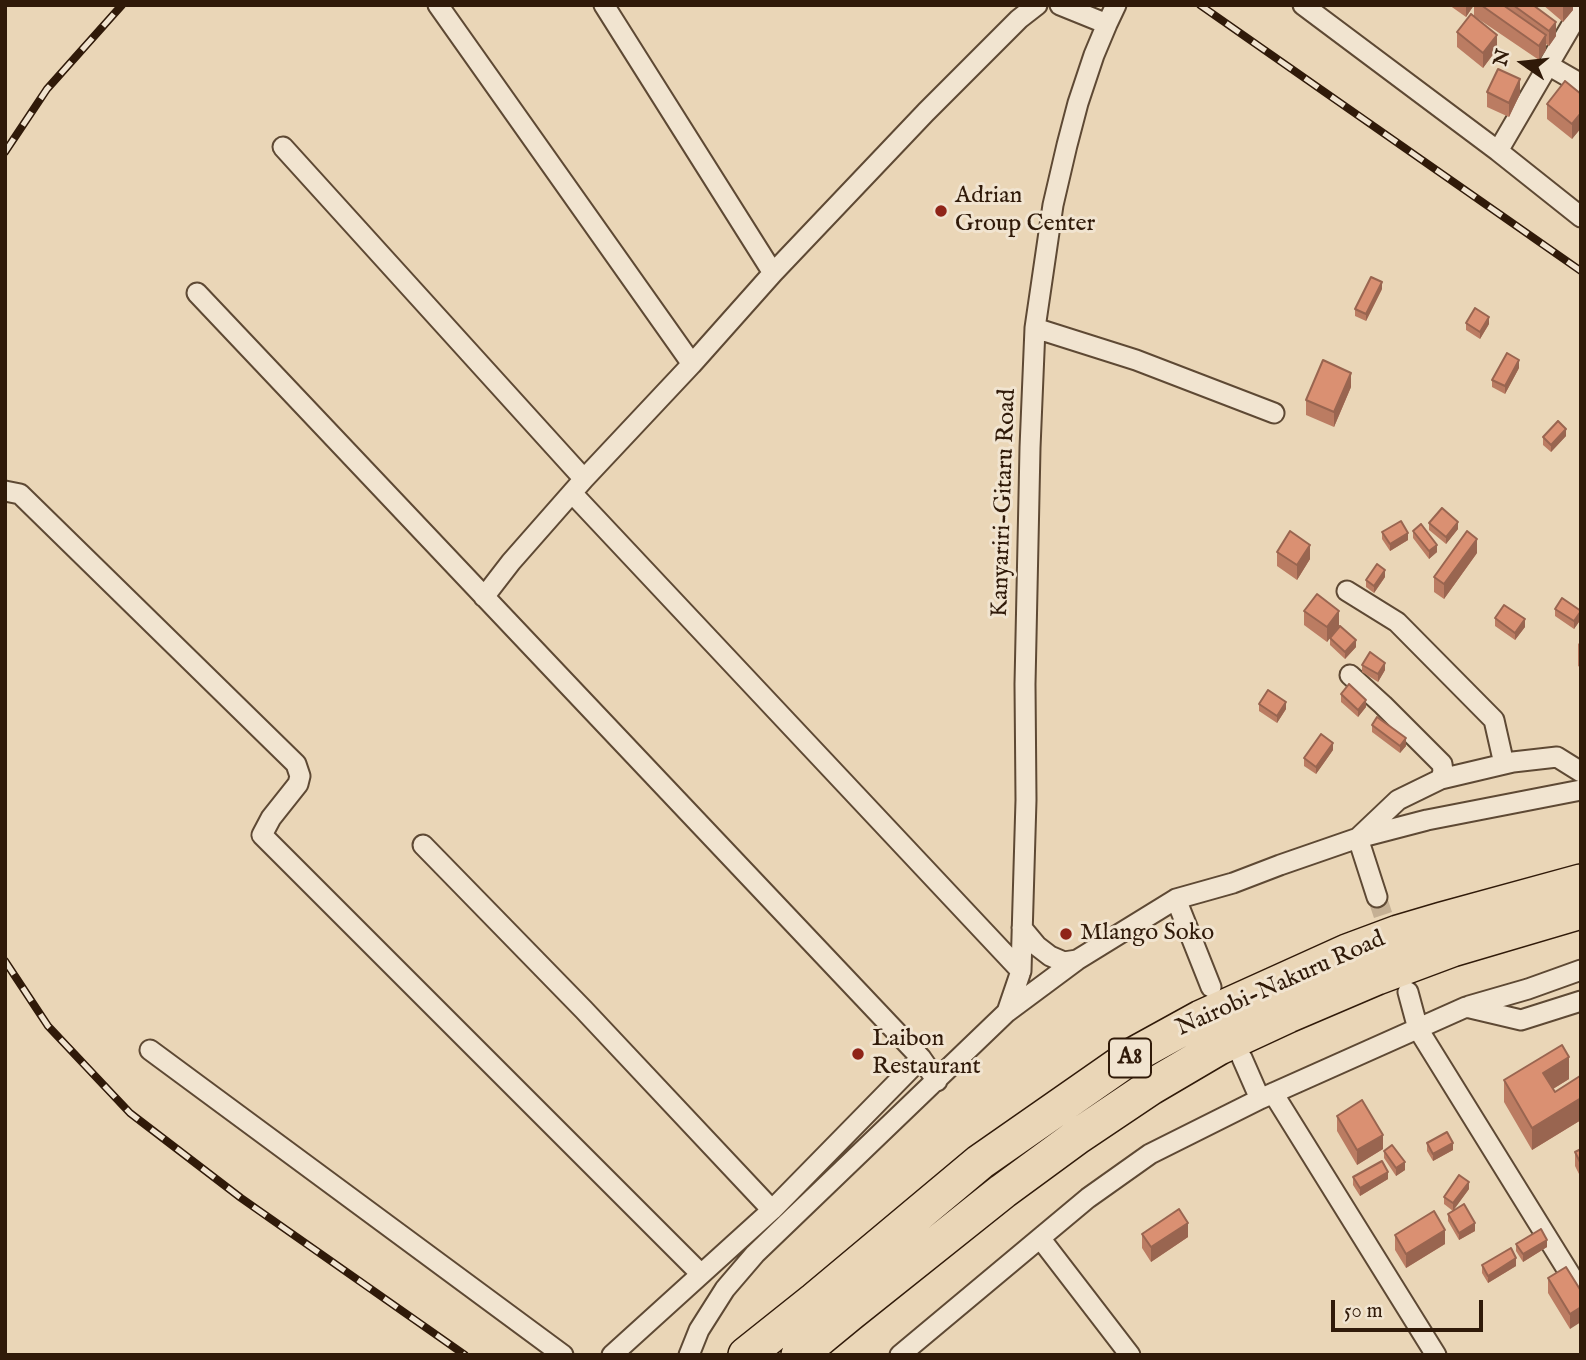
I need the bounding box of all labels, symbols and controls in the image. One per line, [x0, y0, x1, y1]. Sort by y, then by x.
north arrow [1488, 28, 1558, 98]
text: N [1489, 47, 1516, 69]
place label: Adrian Group Center [955, 183, 1095, 239]
marker: Adrian Group Center [933, 203, 949, 219]
street label: Kanyariri-Gitaru Road [987, 388, 1023, 618]
place label: Mlango Soko [1080, 920, 1214, 948]
marker: Mlango Soko [1058, 926, 1074, 942]
street label: Nairobi-Nakuru Road [1172, 926, 1390, 1044]
place label: Laibon Restaurant [872, 1026, 981, 1082]
road number: A8 [1109, 1038, 1151, 1078]
marker: Laibon Restaurant [850, 1046, 866, 1062]
scale bar [1334, 1286, 1486, 1330]
text: 50 m [1344, 1298, 1383, 1325]

